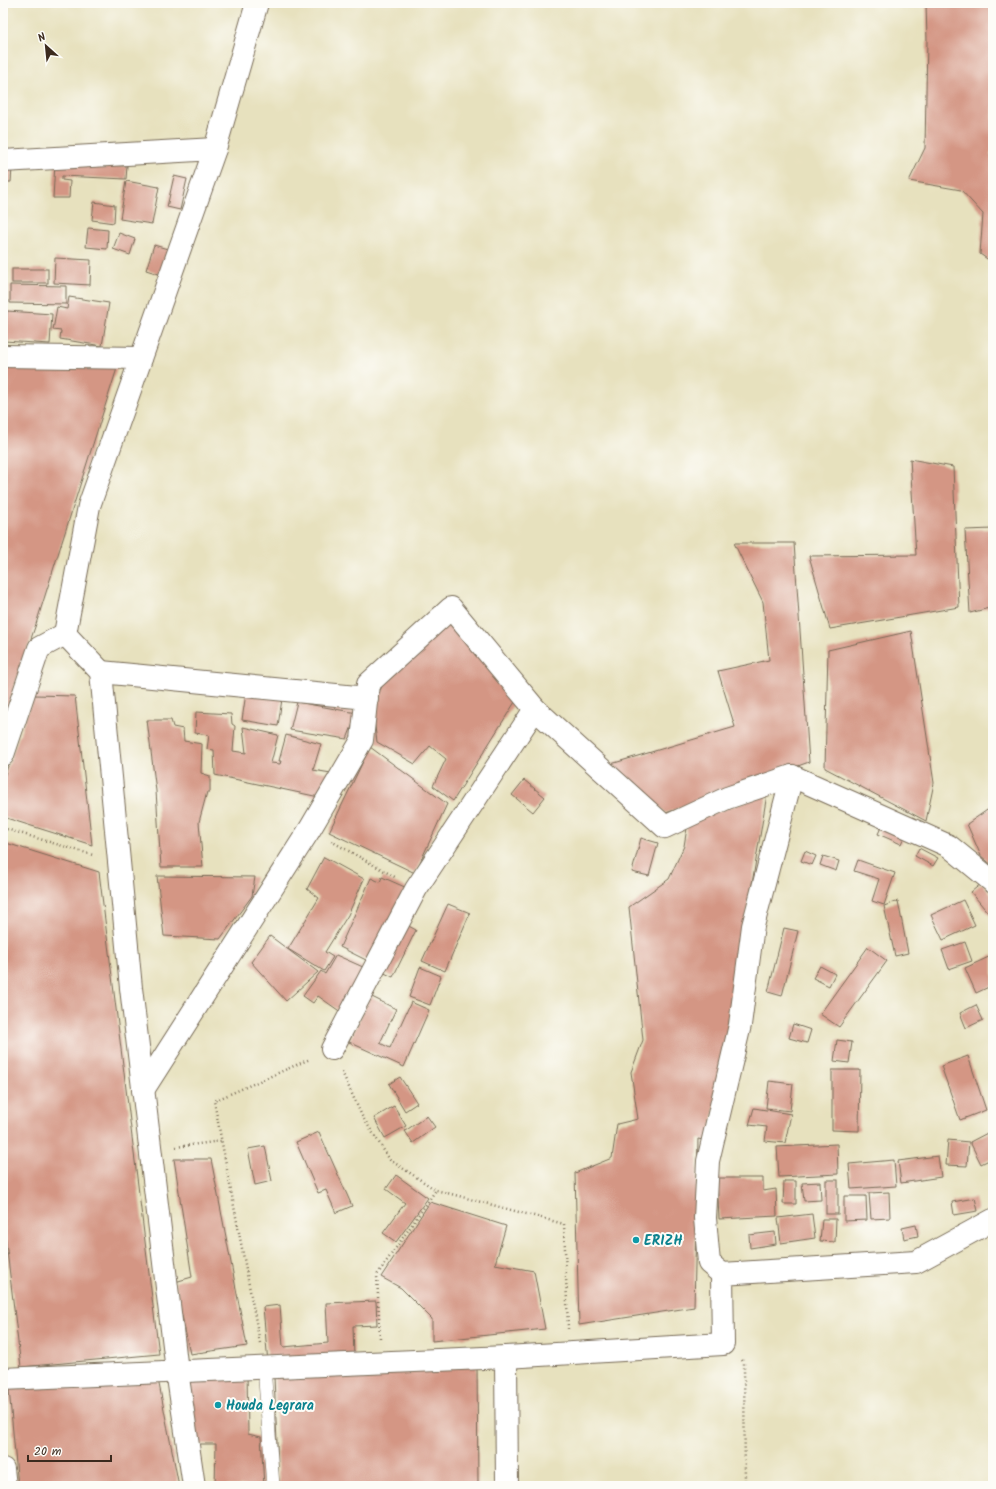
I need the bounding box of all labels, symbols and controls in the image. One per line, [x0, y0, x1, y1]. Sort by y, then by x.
north arrow [26, 26, 66, 66]
text: N [35, 28, 49, 48]
place label: ERIZH [644, 1230, 683, 1252]
marker: ERIZH [631, 1235, 641, 1245]
place label: Houda Legrara [226, 1395, 314, 1417]
marker: Houda Legrara [213, 1400, 223, 1410]
scale bar [28, 1437, 111, 1463]
text: 20 m [34, 1442, 62, 1461]

